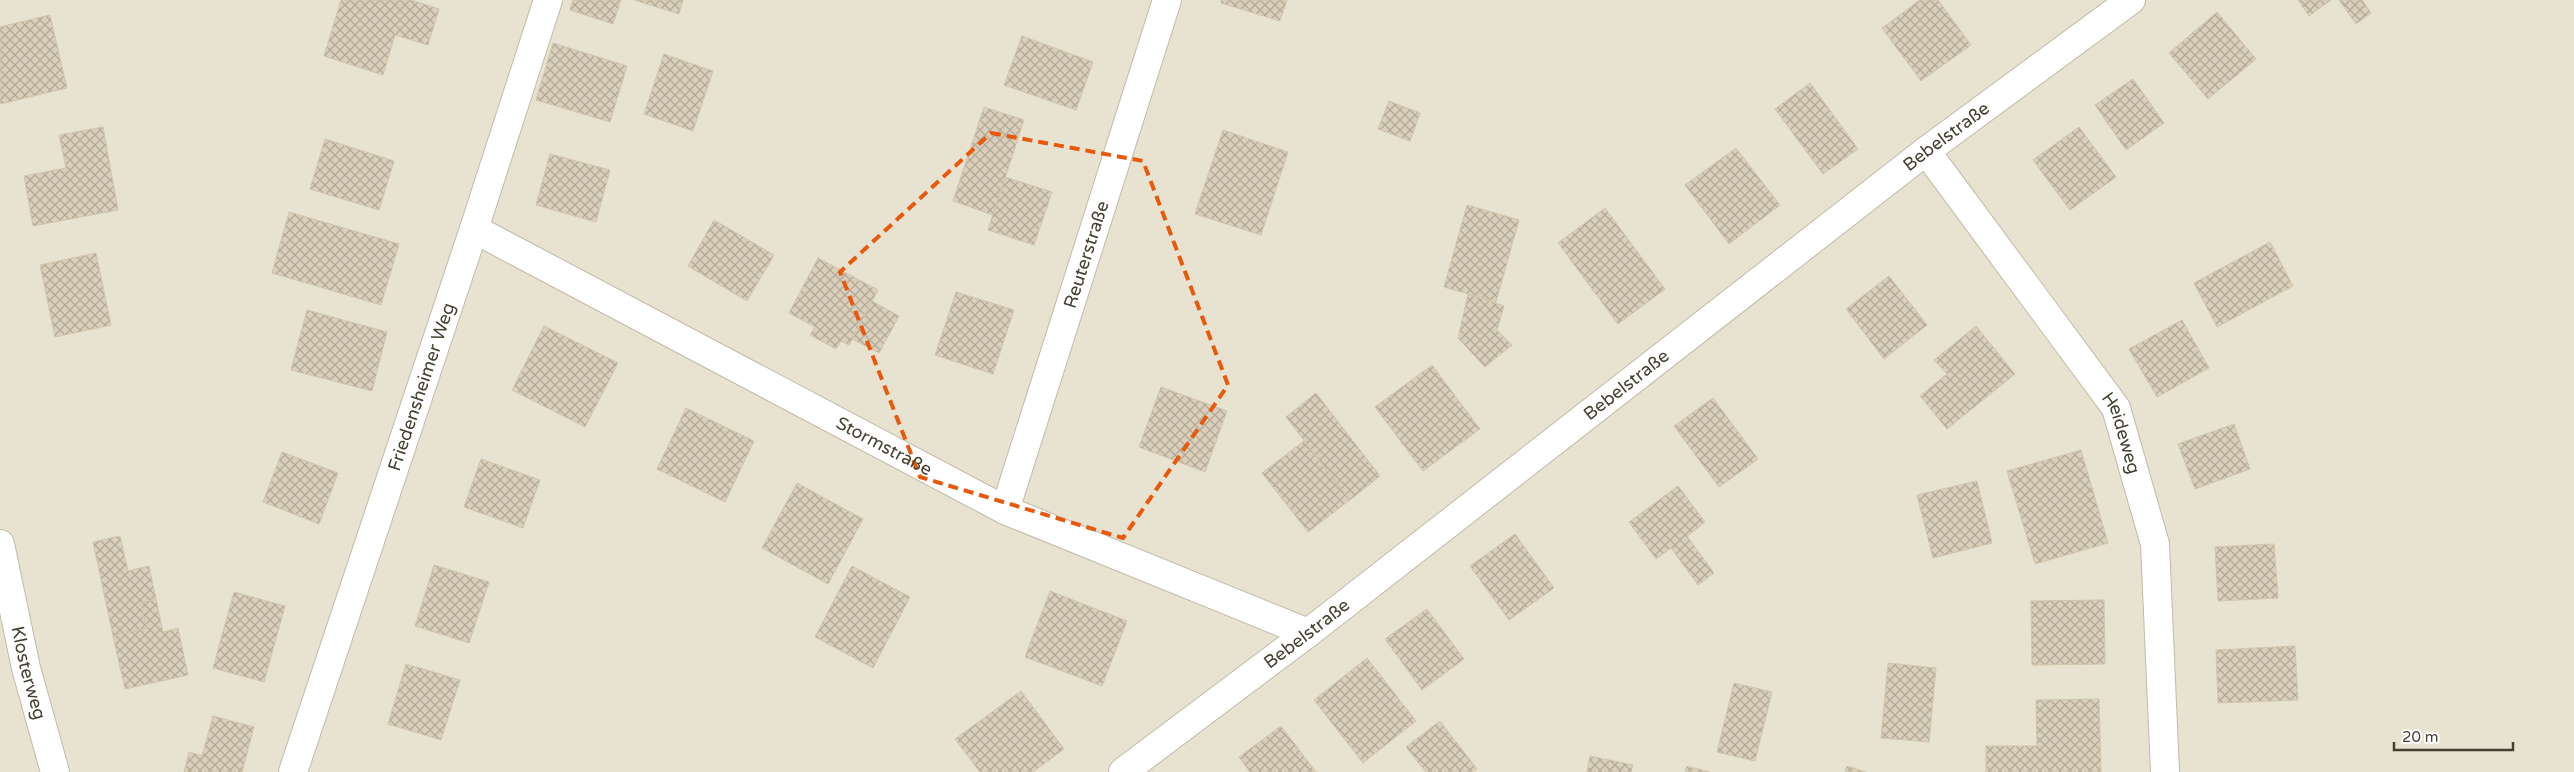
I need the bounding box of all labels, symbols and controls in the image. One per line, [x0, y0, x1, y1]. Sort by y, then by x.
street label: Bebelstraße [1899, 97, 1994, 176]
street label: Reuterstraße [1059, 198, 1113, 311]
street label: Friedensheimer Weg [383, 300, 460, 474]
street label: Bebelstraße [1579, 345, 1673, 425]
street label: Heideweg [2097, 388, 2145, 476]
street label: Stormstraße [832, 412, 936, 480]
street label: Bebelstraße [1259, 594, 1354, 673]
street label: Klosterweg [7, 624, 51, 722]
scale bar [2394, 720, 2513, 752]
text: 20 m [2402, 728, 2439, 746]

